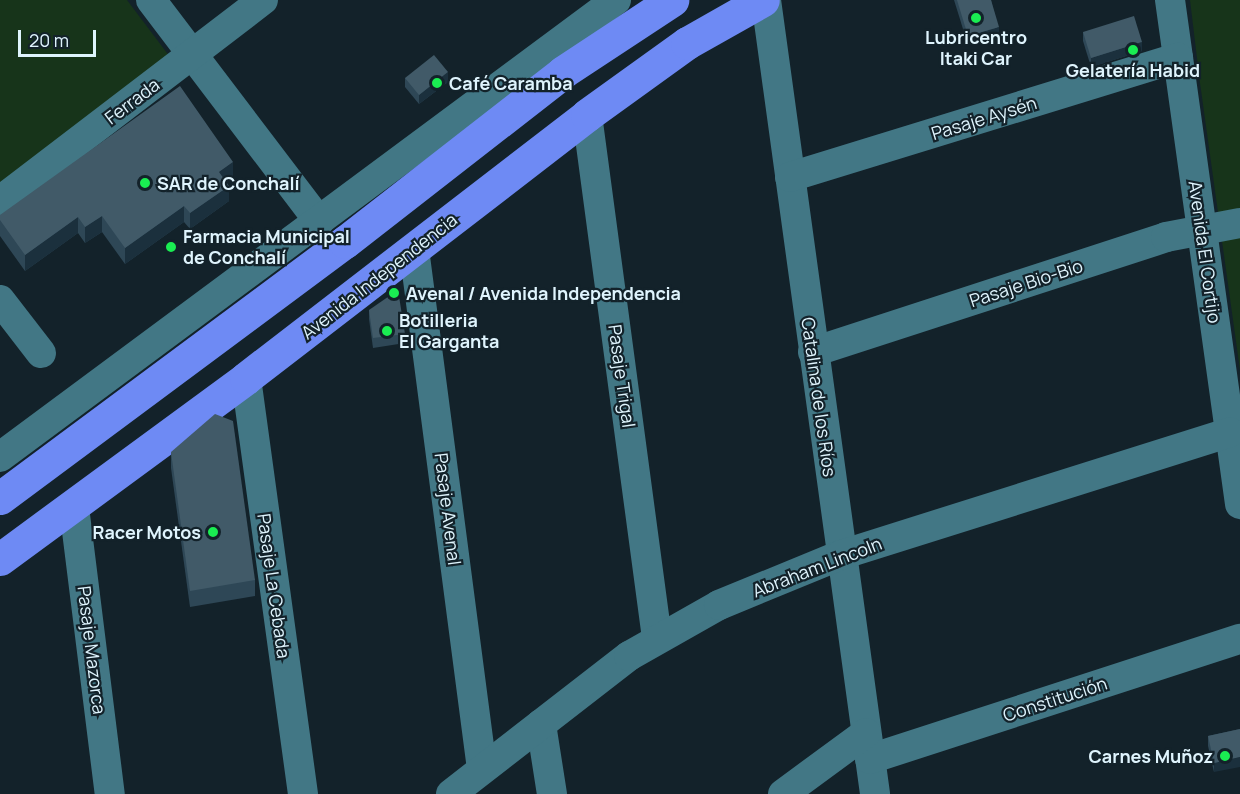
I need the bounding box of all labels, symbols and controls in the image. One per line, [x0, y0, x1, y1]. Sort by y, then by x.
marker: Lubricentro Itaki Car [969, 11, 983, 25]
scale bar [21, 18, 99, 56]
place label: Lubricentro Itaki Car [925, 27, 1027, 70]
text: 20 m [29, 28, 69, 52]
marker: Gelatería Habid [1126, 43, 1140, 57]
place label: Gelatería Habid [1066, 59, 1200, 81]
place label: Café Caramba [449, 72, 573, 94]
street label: Ferrada [101, 74, 163, 128]
marker: Café Caramba [430, 76, 444, 90]
street label: Pasaje Aysén [929, 92, 1039, 144]
place label: SAR de Conchalí [157, 172, 300, 194]
marker: SAR de Conchalí [138, 176, 152, 190]
street label: Avenida El Cortijo [1184, 179, 1226, 325]
street label: Avenida Independencia [297, 209, 461, 343]
place label: Farmacia Municipal de Conchalí [183, 226, 350, 268]
marker: Farmacia Municipal de Conchalí [164, 240, 178, 254]
street label: Pasaje Bio-Bio [967, 255, 1085, 311]
place label: Avenal / Avenida Independencia [406, 282, 681, 304]
marker: Avenal / Avenida Independencia [387, 286, 401, 300]
place label: Botilleria El Garganta [399, 310, 499, 352]
street label: Catalina de los Ríos [797, 316, 841, 478]
street label: Pasaje Trigal [604, 323, 640, 429]
marker: Botilleria El Garganta [380, 324, 394, 338]
street label: Pasaje Avenal [430, 452, 466, 566]
street label: Pasaje La Cebada [253, 512, 295, 660]
place label: Racer Motos [93, 521, 201, 543]
marker: Racer Motos [206, 525, 220, 539]
street label: Abraham Lincoln [749, 532, 885, 602]
street label: Pasaje Mazorca [73, 585, 111, 715]
street label: Constitución [1000, 672, 1110, 726]
place label: Carnes Muñoz [1089, 745, 1213, 767]
marker: Carnes Muñoz [1218, 749, 1232, 763]

